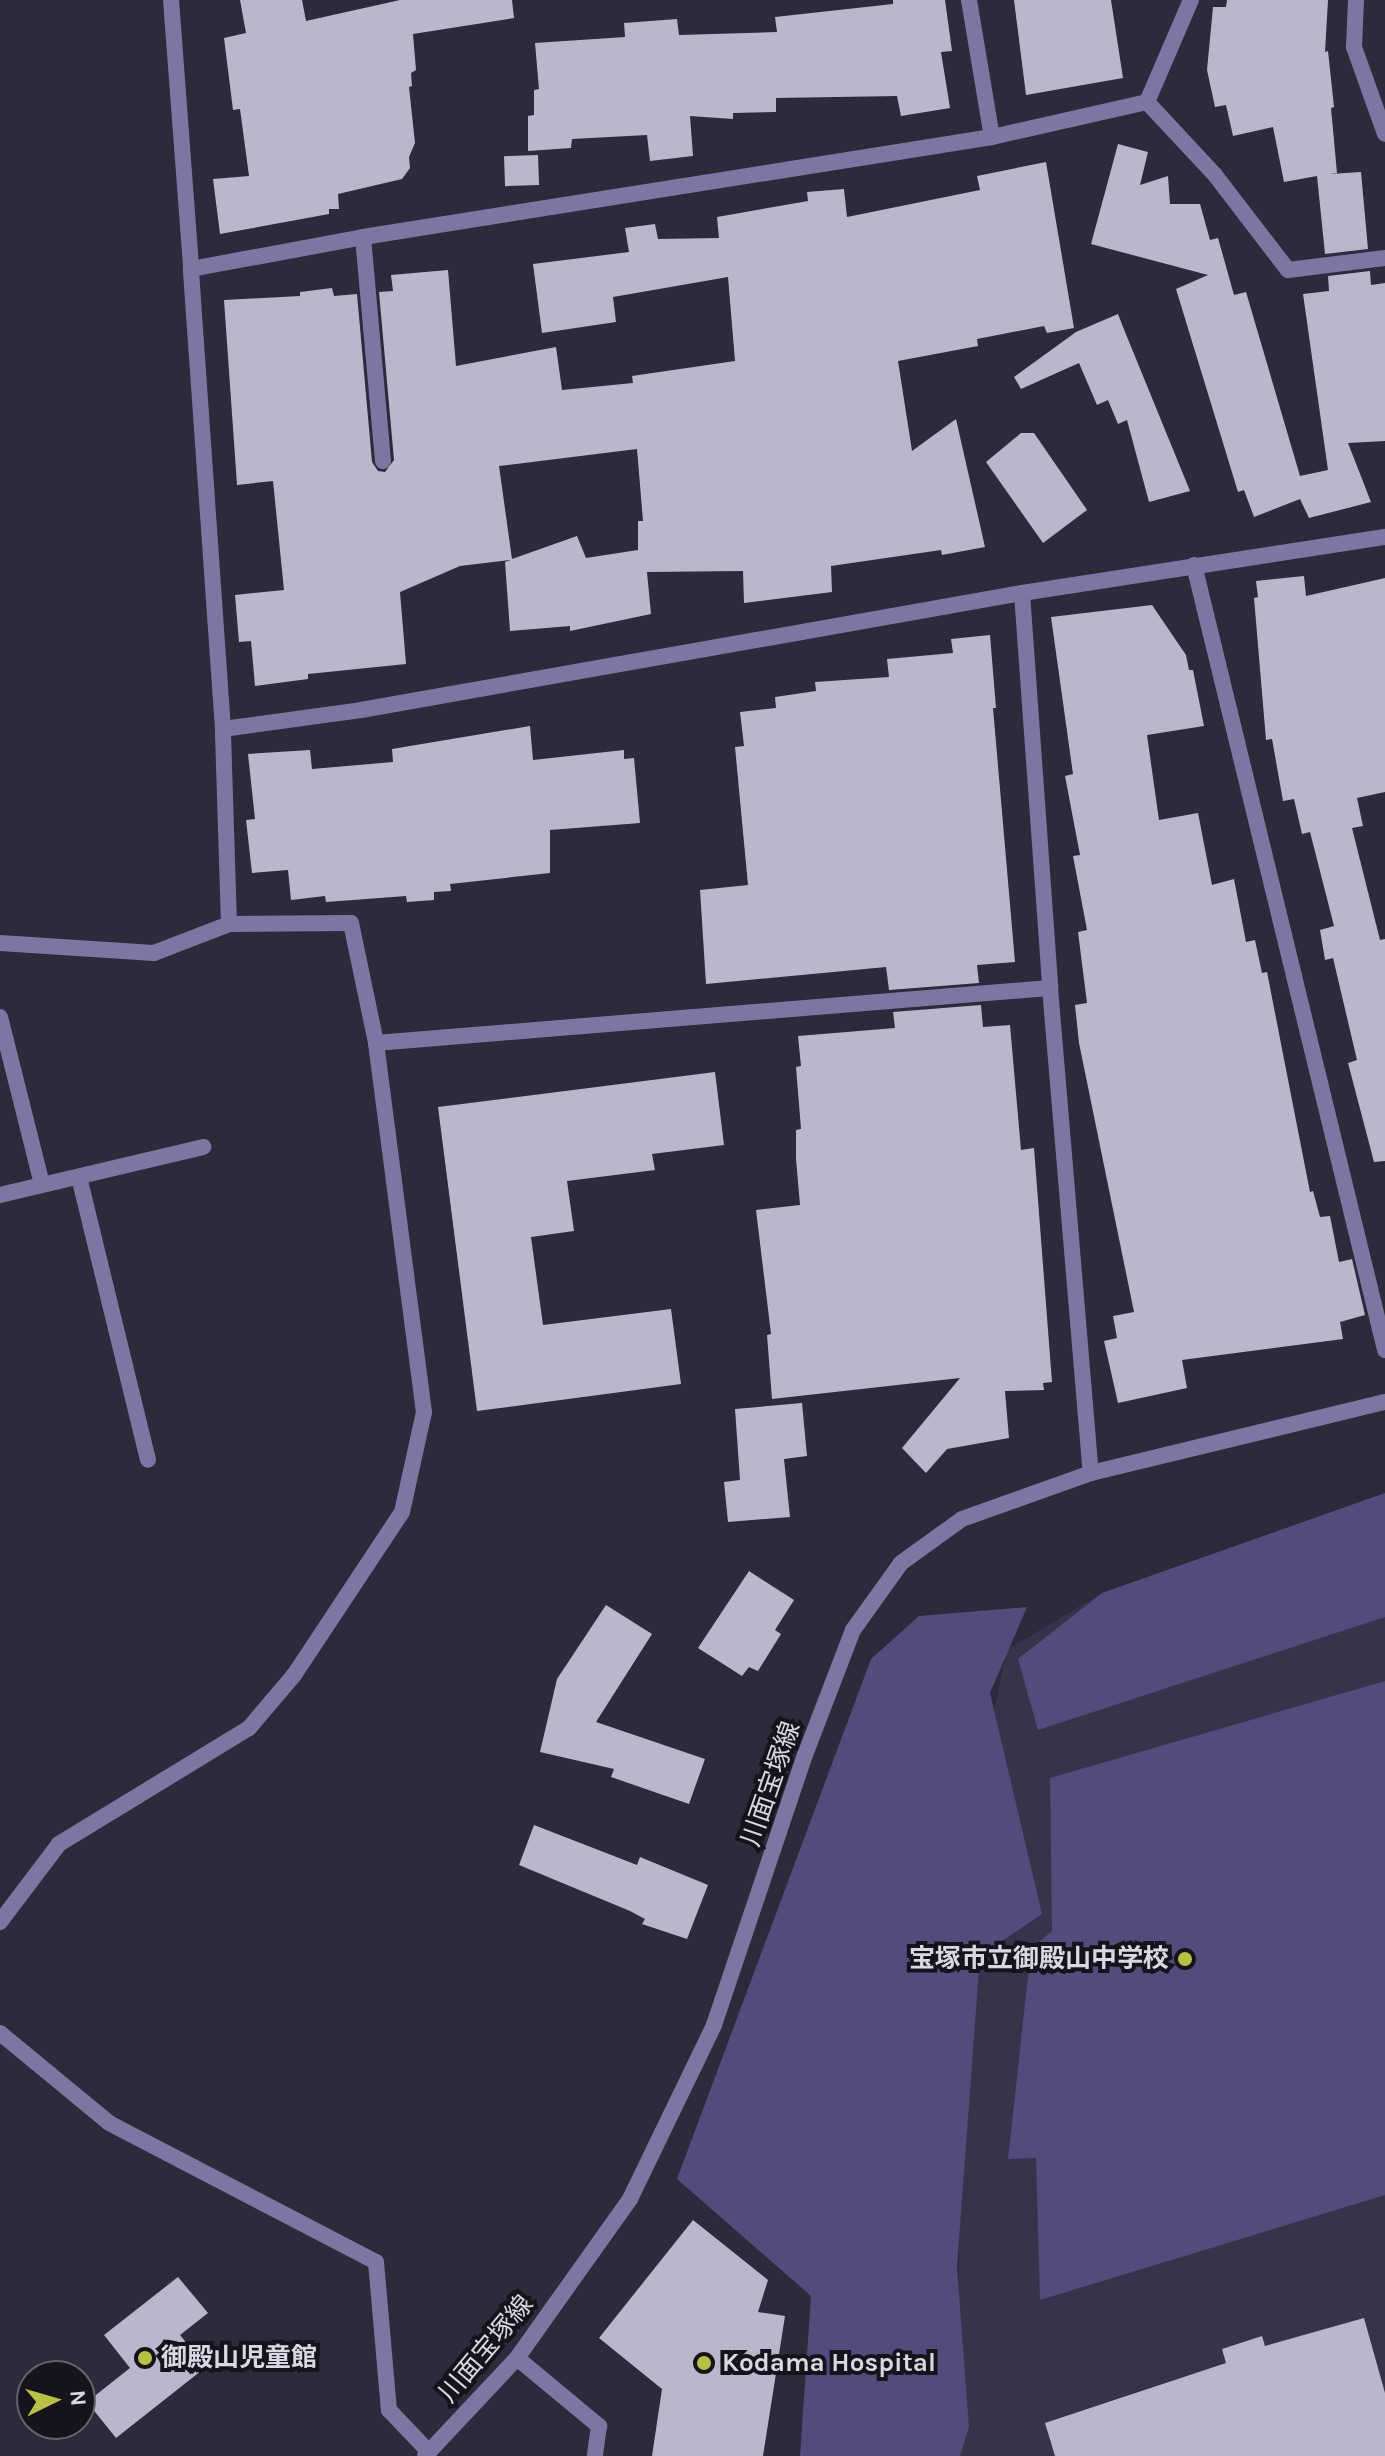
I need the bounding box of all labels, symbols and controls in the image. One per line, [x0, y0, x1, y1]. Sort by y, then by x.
street label: 川面宝塚線 [735, 1717, 807, 1851]
place label: 宝塚市立御殿山中学校 [909, 1943, 1169, 1975]
marker: 宝塚市立御殿山中学校 [1176, 1950, 1194, 1968]
street label: 川面宝塚線 [432, 2289, 540, 2409]
place label: 御殿山児童館 [161, 2342, 317, 2374]
place label: Kodama Hospital [722, 2347, 936, 2379]
marker: 御殿山児童館 [136, 2349, 154, 2367]
marker: Kodama Hospital [693, 2352, 715, 2374]
north arrow [16, 2360, 96, 2440]
text: N [64, 2389, 92, 2407]

